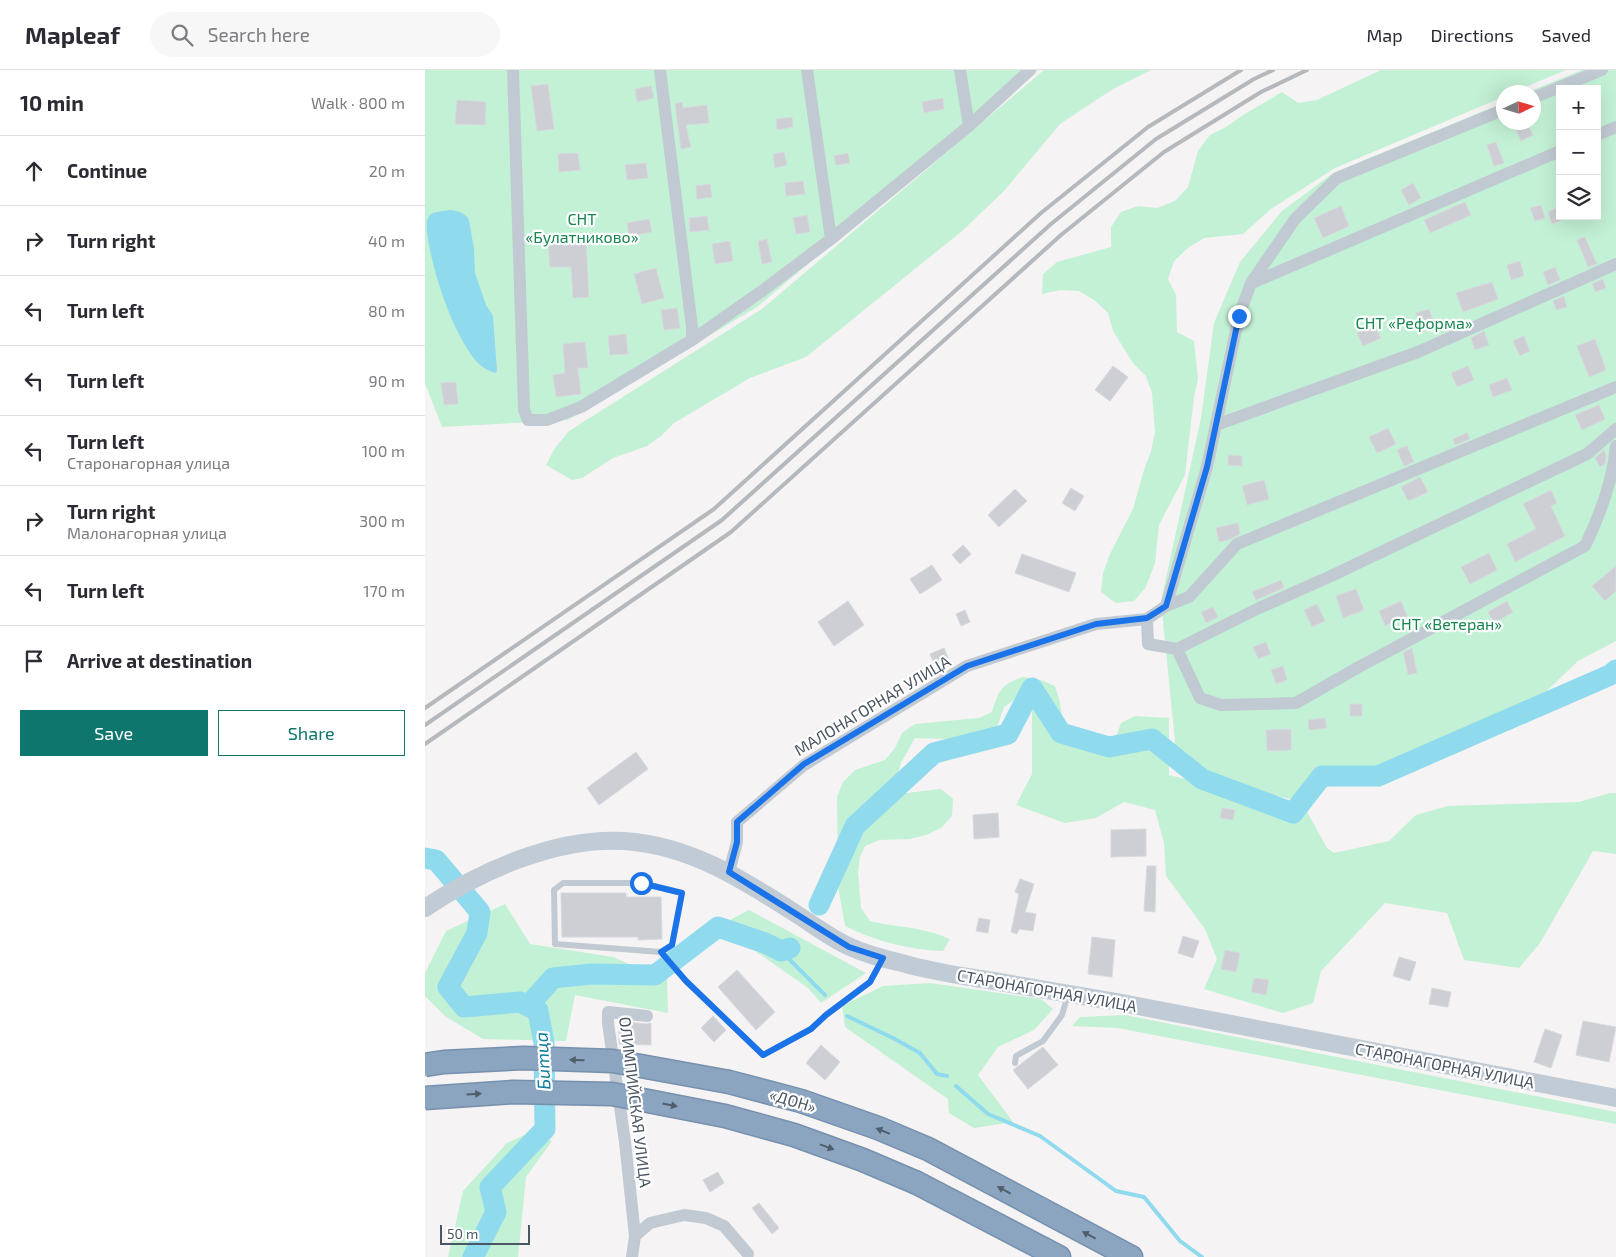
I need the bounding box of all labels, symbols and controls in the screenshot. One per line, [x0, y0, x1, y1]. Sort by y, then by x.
search box [150, 12, 500, 57]
text: Mapleaf [25, 20, 120, 49]
icon: search [168, 21, 196, 49]
text: Search here [208, 23, 310, 46]
text: Map [1366, 24, 1403, 46]
text: Directions [1431, 24, 1514, 46]
text: Saved [1542, 24, 1591, 46]
north arrow [1496, 85, 1541, 130]
map controls [1556, 85, 1601, 220]
button: + [1556, 85, 1601, 130]
text: 10 min [20, 90, 84, 115]
text: Walk · 800 m [311, 93, 405, 112]
button: − [1556, 130, 1601, 175]
icon: ahead [20, 157, 48, 185]
text: Continue [67, 159, 147, 182]
text: 20 m [369, 161, 405, 180]
button: layers [1556, 175, 1601, 220]
park label: СНТ «Булатниково» [526, 209, 639, 247]
icon: right [20, 227, 48, 255]
text: Turn right [67, 229, 155, 252]
text: 40 m [368, 231, 405, 250]
icon: left [20, 297, 48, 325]
text: Turn left [67, 299, 144, 322]
text: 80 m [368, 301, 405, 320]
route end [1228, 305, 1251, 328]
park label: СНТ «Реформа» [1356, 313, 1473, 332]
icon: left [20, 367, 48, 395]
text: Turn left [67, 369, 144, 392]
text: 90 m [369, 371, 405, 390]
text: Turn left [67, 430, 144, 453]
icon: left [20, 437, 48, 465]
text: 100 m [362, 441, 405, 460]
text: Старонагорная улица [67, 453, 230, 472]
text: Turn right [67, 500, 155, 523]
icon: right [20, 507, 48, 535]
text: 300 m [359, 511, 405, 530]
text: Малонагорная улица [67, 523, 227, 542]
icon: left [20, 577, 48, 605]
text: Turn left [67, 579, 144, 602]
text: 170 m [363, 581, 405, 600]
park label: СНТ «Ветеран» [1392, 614, 1502, 633]
icon: arrive [20, 647, 48, 675]
text: Arrive at destination [67, 649, 252, 672]
street label: МАЛОНАГОРНАЯ УЛИЦА [791, 651, 954, 759]
button: Save [20, 710, 208, 756]
button: Share [218, 710, 405, 756]
route start [630, 872, 653, 895]
street label: СТАРОНАГОРНАЯ УЛИЦА [956, 965, 1138, 1015]
street label: ОЛИМПИЙСКАЯ УЛИЦА [616, 1016, 656, 1188]
water label: Битца [530, 1032, 554, 1090]
street label: СТАРОНАГОРНАЯ УЛИЦА [1354, 1038, 1536, 1092]
one-way arrow [569, 1056, 585, 1064]
street label: «ДОН» [767, 1084, 819, 1116]
one-way arrow [466, 1090, 482, 1098]
one-way arrow [662, 1102, 678, 1110]
one-way arrow [876, 1126, 890, 1134]
one-way arrow [819, 1144, 834, 1151]
one-way arrow [997, 1186, 1011, 1194]
scale bar [440, 1222, 530, 1245]
text: 50 m [447, 1225, 478, 1242]
one-way arrow [1082, 1231, 1096, 1239]

